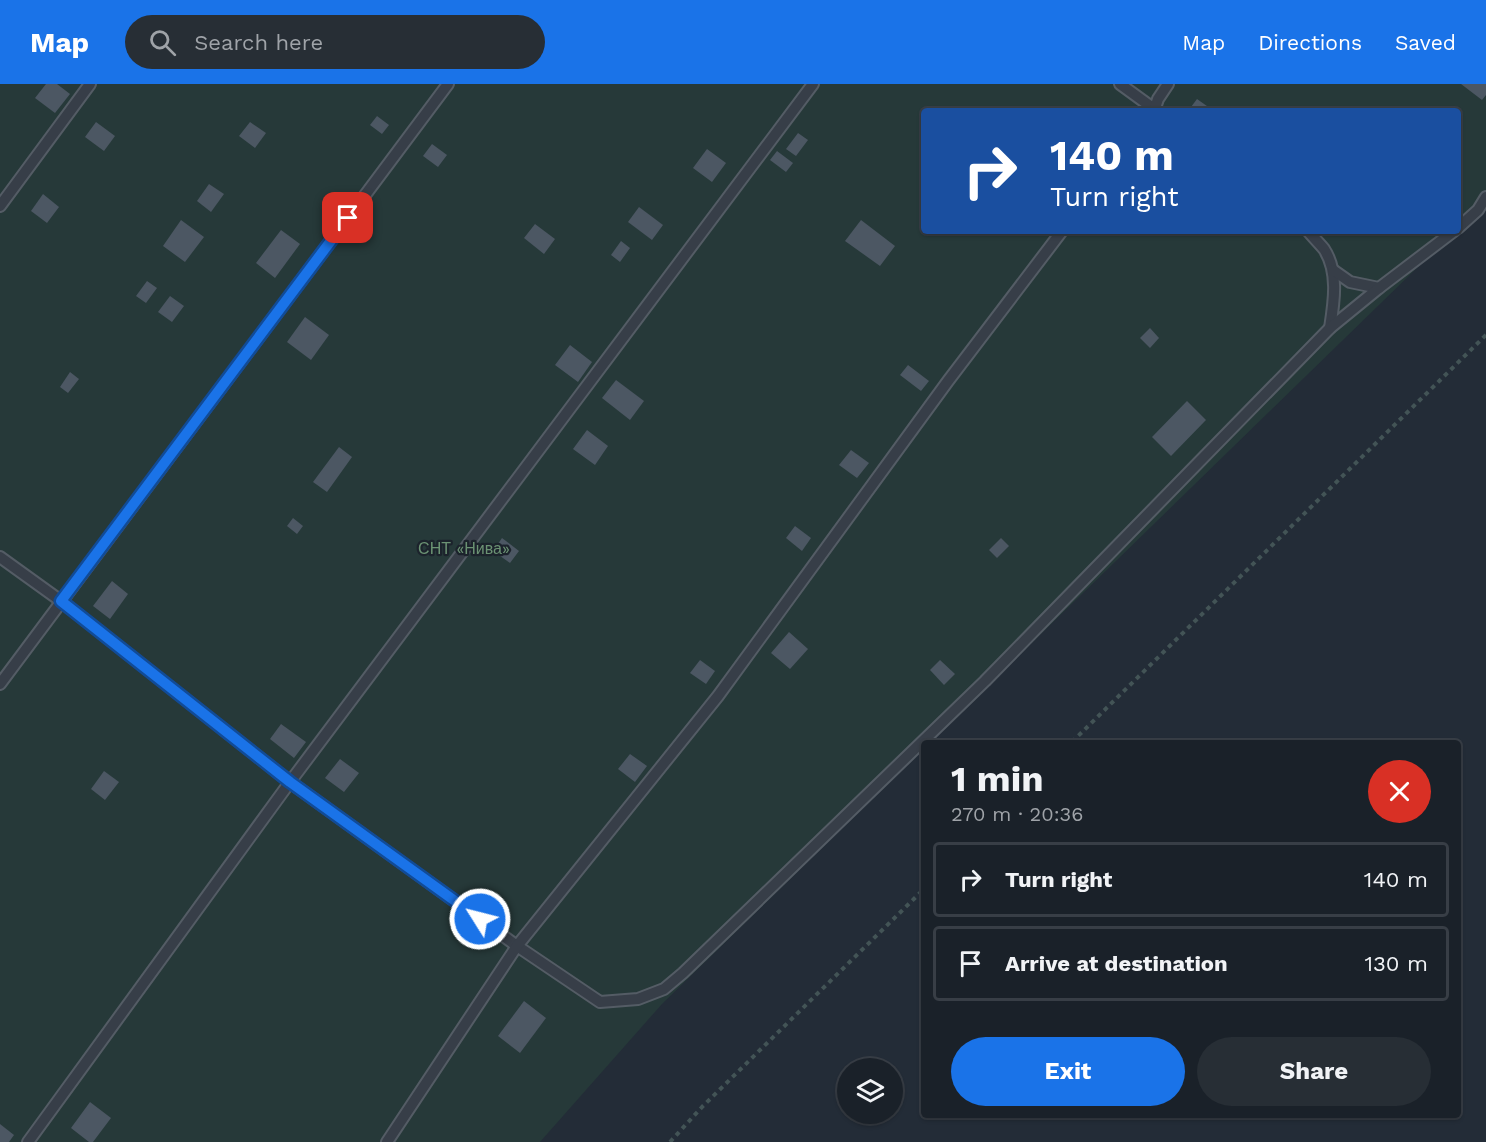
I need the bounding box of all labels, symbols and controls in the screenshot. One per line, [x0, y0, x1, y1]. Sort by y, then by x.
search box [125, 15, 545, 69]
text: Map [30, 26, 89, 59]
icon: search [146, 26, 179, 59]
text: Search here [194, 30, 323, 55]
text: Map [1182, 30, 1225, 55]
text: Directions [1258, 30, 1362, 55]
text: Saved [1395, 30, 1456, 55]
text: 140 m [1050, 131, 1174, 180]
icon: right [951, 132, 1029, 210]
text: Turn right [1050, 181, 1179, 213]
pin [322, 192, 373, 243]
icon: arrive [331, 201, 364, 234]
park label: СНТ «Нива» [418, 539, 510, 558]
text: 1 min [951, 758, 1043, 800]
button: close [1368, 760, 1431, 823]
text: 270 m · 20:36 [951, 802, 1083, 826]
icon: right [954, 863, 987, 896]
text: Turn right [1005, 867, 1112, 892]
text: 140 m [1364, 867, 1428, 892]
position arrow [448, 887, 512, 951]
icon: arrive [954, 947, 987, 980]
text: Arrive at destination [1005, 951, 1228, 976]
text: 130 m [1364, 951, 1428, 976]
button: Exit [951, 1037, 1185, 1106]
button: Share [1197, 1037, 1431, 1106]
map controls [837, 1058, 903, 1124]
button: layers [837, 1058, 903, 1124]

